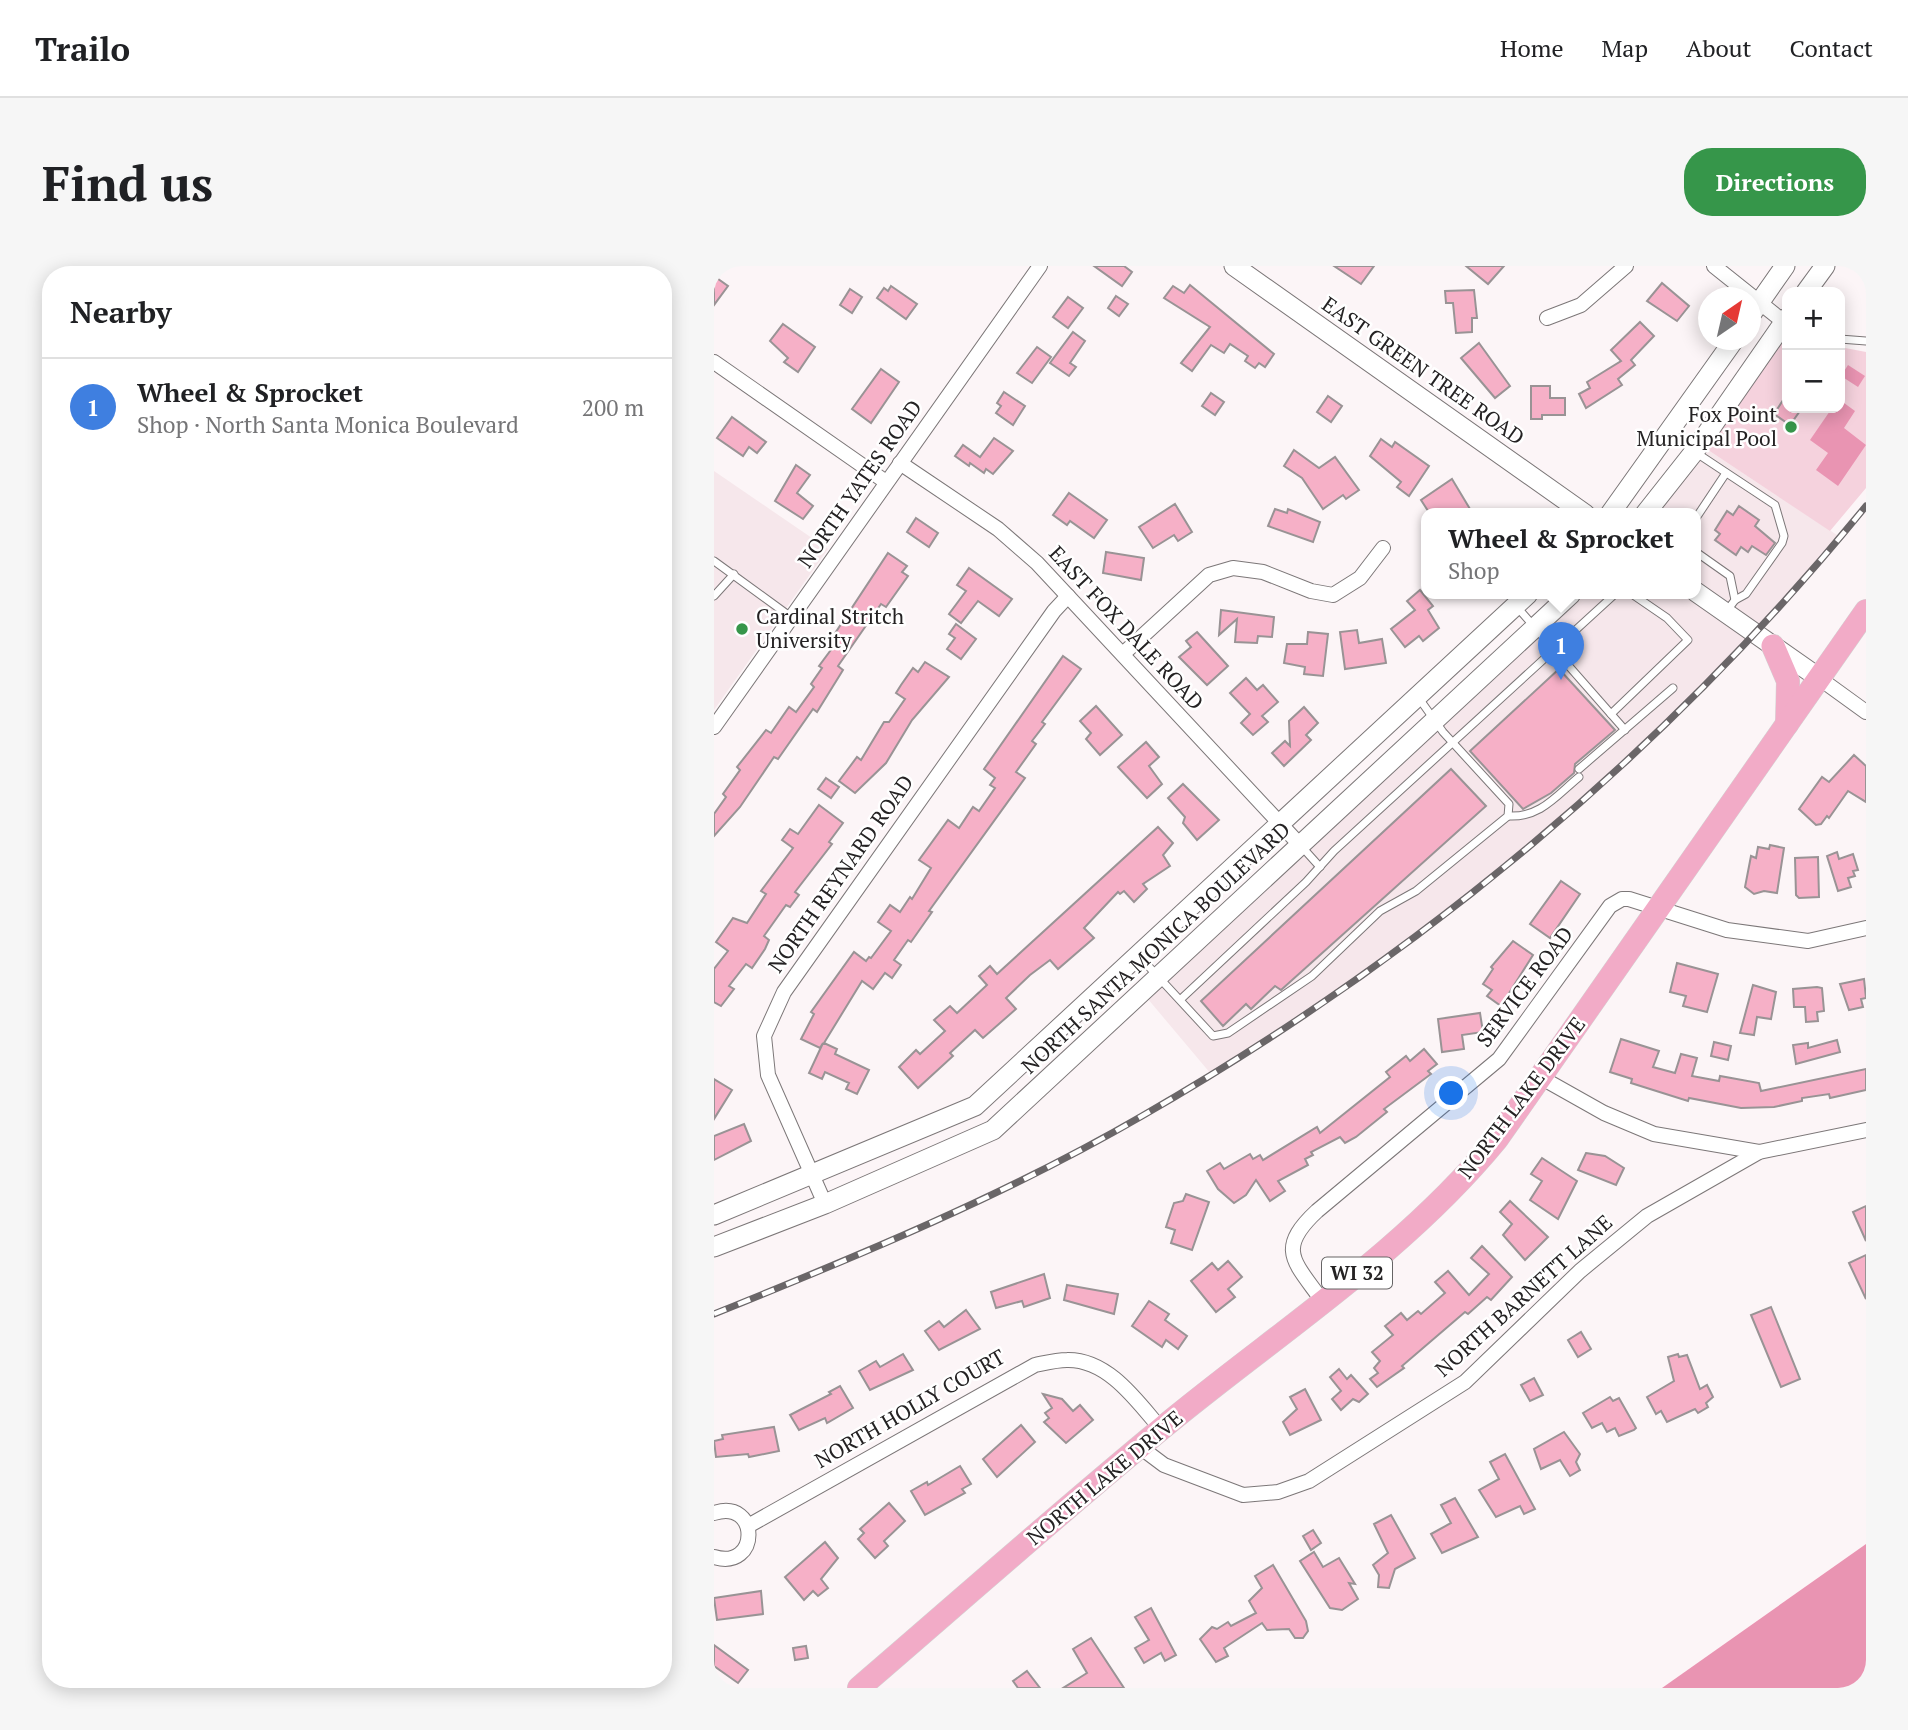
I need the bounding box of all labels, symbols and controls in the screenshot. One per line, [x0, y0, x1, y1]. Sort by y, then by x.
text: Trailo [35, 27, 130, 70]
text: Home [1500, 32, 1564, 64]
text: Map [1602, 32, 1648, 64]
text: About [1686, 32, 1752, 64]
text: Contact [1790, 32, 1873, 64]
button: Directions [1684, 148, 1866, 216]
text: Find us [42, 150, 213, 215]
north arrow [1698, 287, 1761, 350]
map controls [1782, 287, 1845, 413]
button: + [1782, 287, 1845, 350]
street label: EAST GREEN TREE ROAD [1317, 290, 1530, 451]
text: Nearby [70, 292, 172, 332]
button: − [1782, 350, 1845, 413]
text: Wheel & Sprocket [137, 375, 363, 409]
text: 1 [87, 392, 100, 423]
text: 200 m [582, 392, 644, 423]
street label: NORTH YATES ROAD [791, 394, 928, 573]
place label: Fox Point Municipal Pool [1636, 400, 1777, 452]
text: Shop · North Santa Monica Boulevard [137, 409, 519, 440]
marker: Fox Point Municipal Pool [1783, 419, 1799, 435]
popup [1421, 508, 1701, 599]
text: Wheel & Sprocket [1448, 521, 1674, 555]
street label: EAST FOX DALE ROAD [1043, 539, 1210, 715]
text: Shop [1448, 555, 1500, 586]
place label: Cardinal Stritch University [756, 602, 904, 654]
marker: Cardinal Stritch University [734, 621, 750, 637]
pin: 1 [1538, 622, 1584, 680]
street label: NORTH REYNARD ROAD [761, 769, 919, 978]
street label: NORTH SANTA MONICA BOULEVARD [1015, 815, 1296, 1079]
street label: SERVICE ROAD [1470, 920, 1579, 1052]
street label: NORTH LAKE DRIVE [1451, 1011, 1591, 1184]
your location [1434, 1076, 1468, 1110]
street label: NORTH BARNETT LANE [1429, 1208, 1618, 1382]
road number: WI 32 [1322, 1258, 1392, 1289]
street label: NORTH HOLLY COURT [809, 1342, 1010, 1474]
street label: NORTH LAKE DRIVE [1020, 1404, 1188, 1551]

